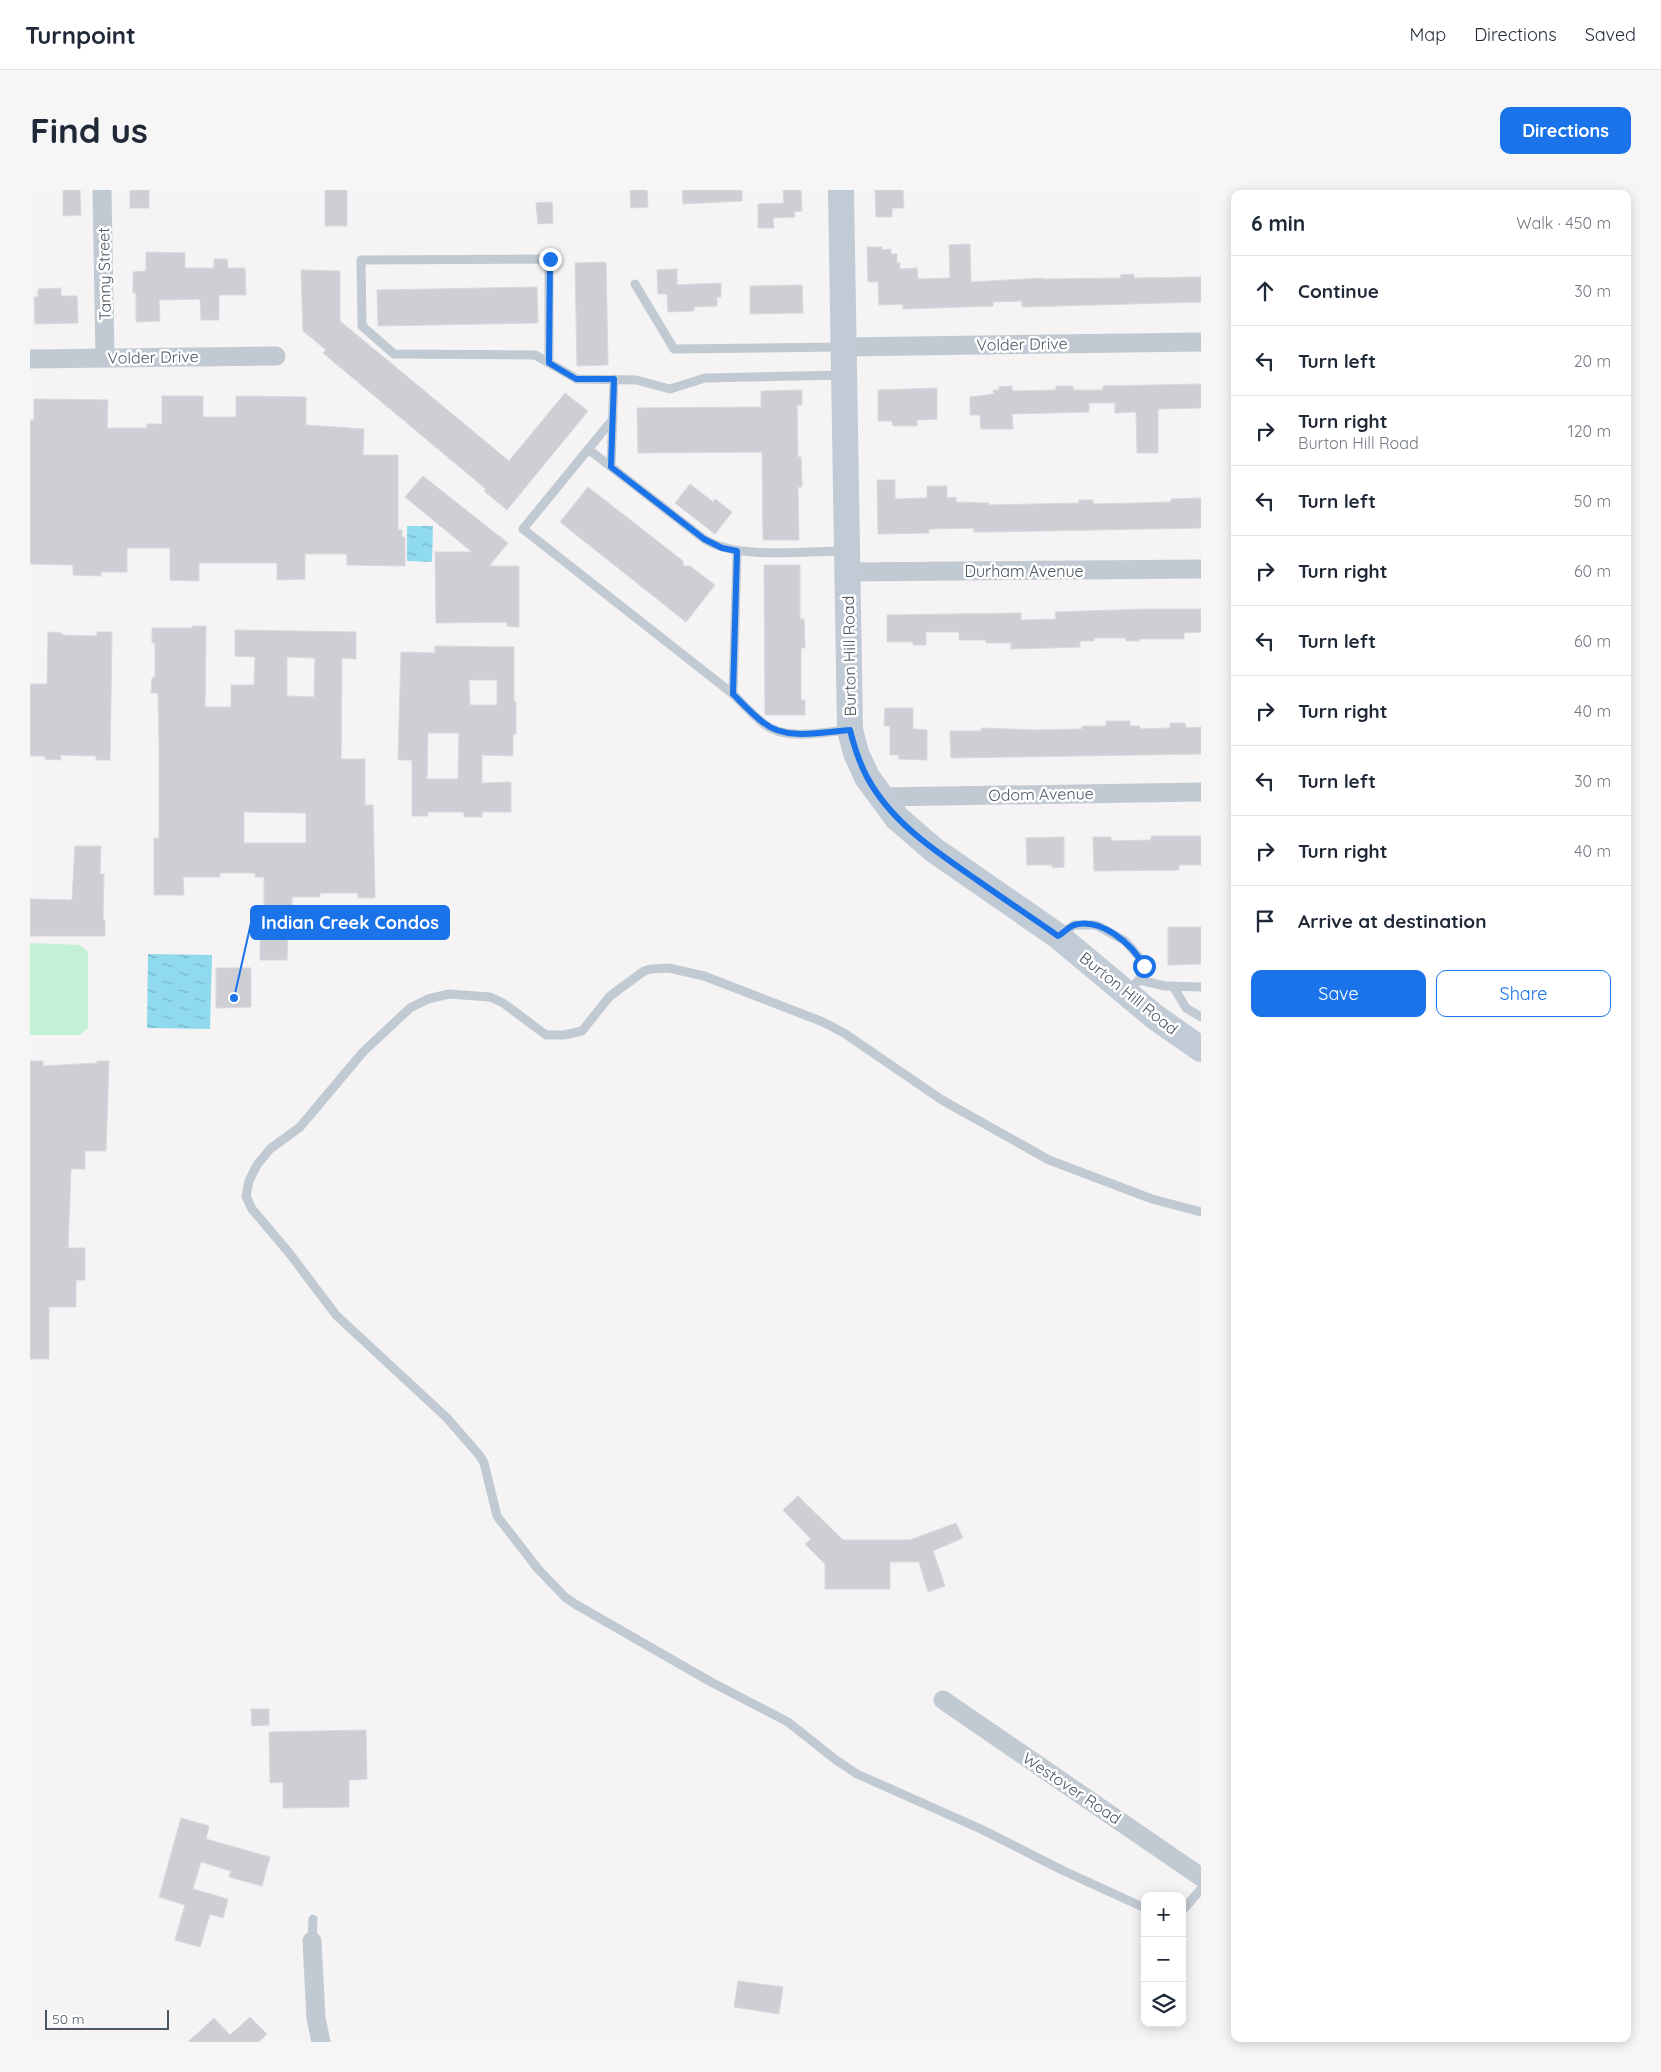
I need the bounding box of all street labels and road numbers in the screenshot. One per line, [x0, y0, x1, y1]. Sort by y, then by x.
street label: Tanny Street [93, 227, 115, 321]
street label: Volder Drive [976, 333, 1068, 355]
street label: Volder Drive [107, 346, 199, 368]
street label: Durham Avenue [964, 561, 1084, 581]
street label: Burton Hill Road [838, 595, 860, 717]
street label: Odom Avenue [988, 783, 1094, 805]
street label: Burton Hill Road [1076, 947, 1182, 1039]
street label: Westover Road [1019, 1748, 1125, 1828]

